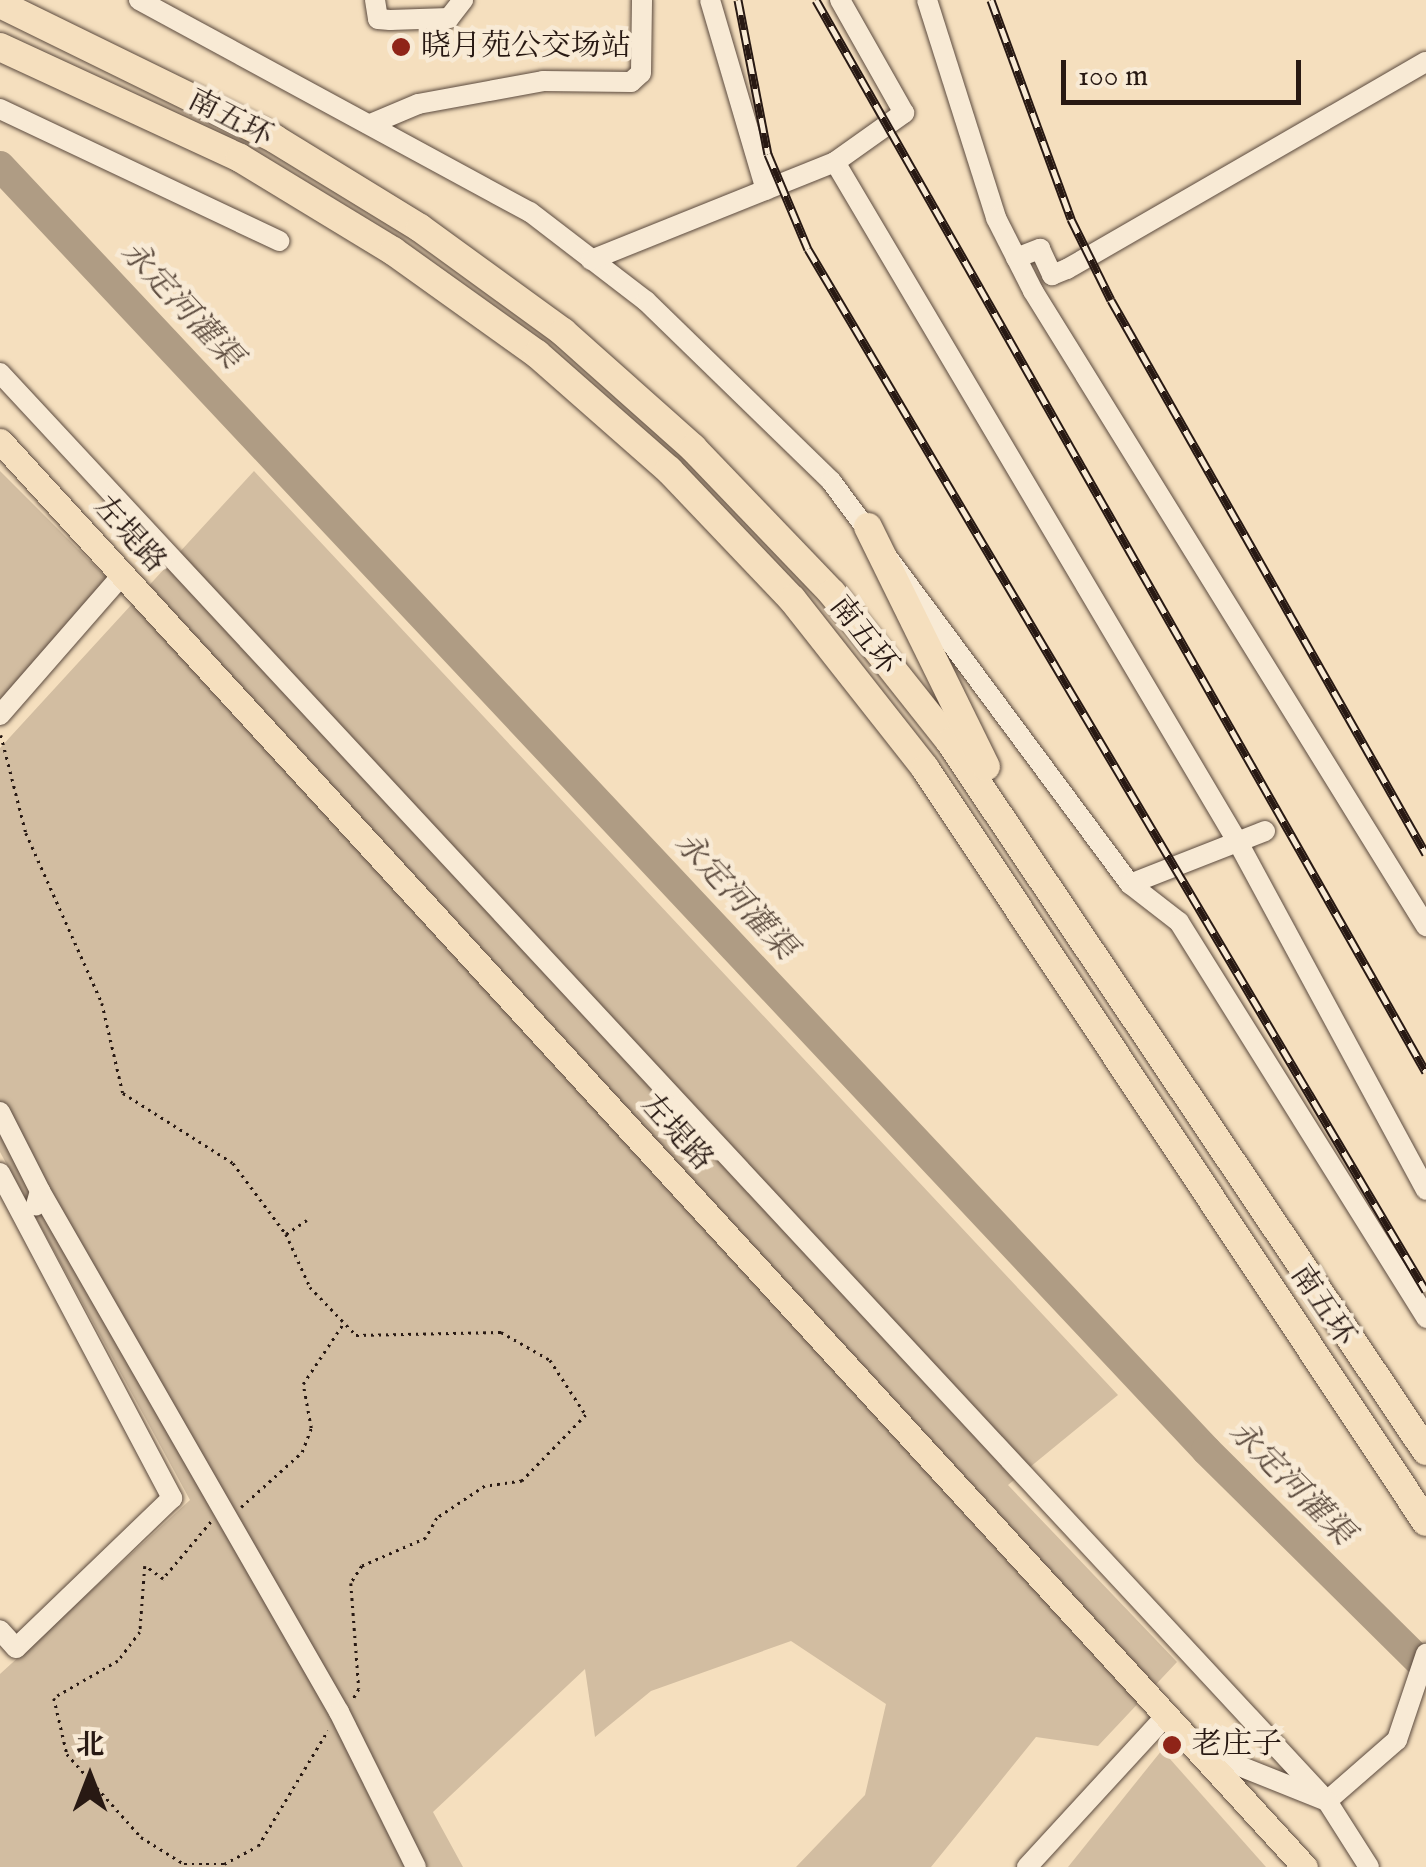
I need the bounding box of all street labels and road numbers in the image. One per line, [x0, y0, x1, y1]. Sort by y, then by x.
street label: 南五环 [182, 83, 278, 155]
street label: 左堤路 [86, 490, 172, 580]
street label: 南五环 [821, 589, 905, 683]
street label: 左堤路 [633, 1088, 719, 1178]
street label: 南五环 [1282, 1259, 1362, 1353]

